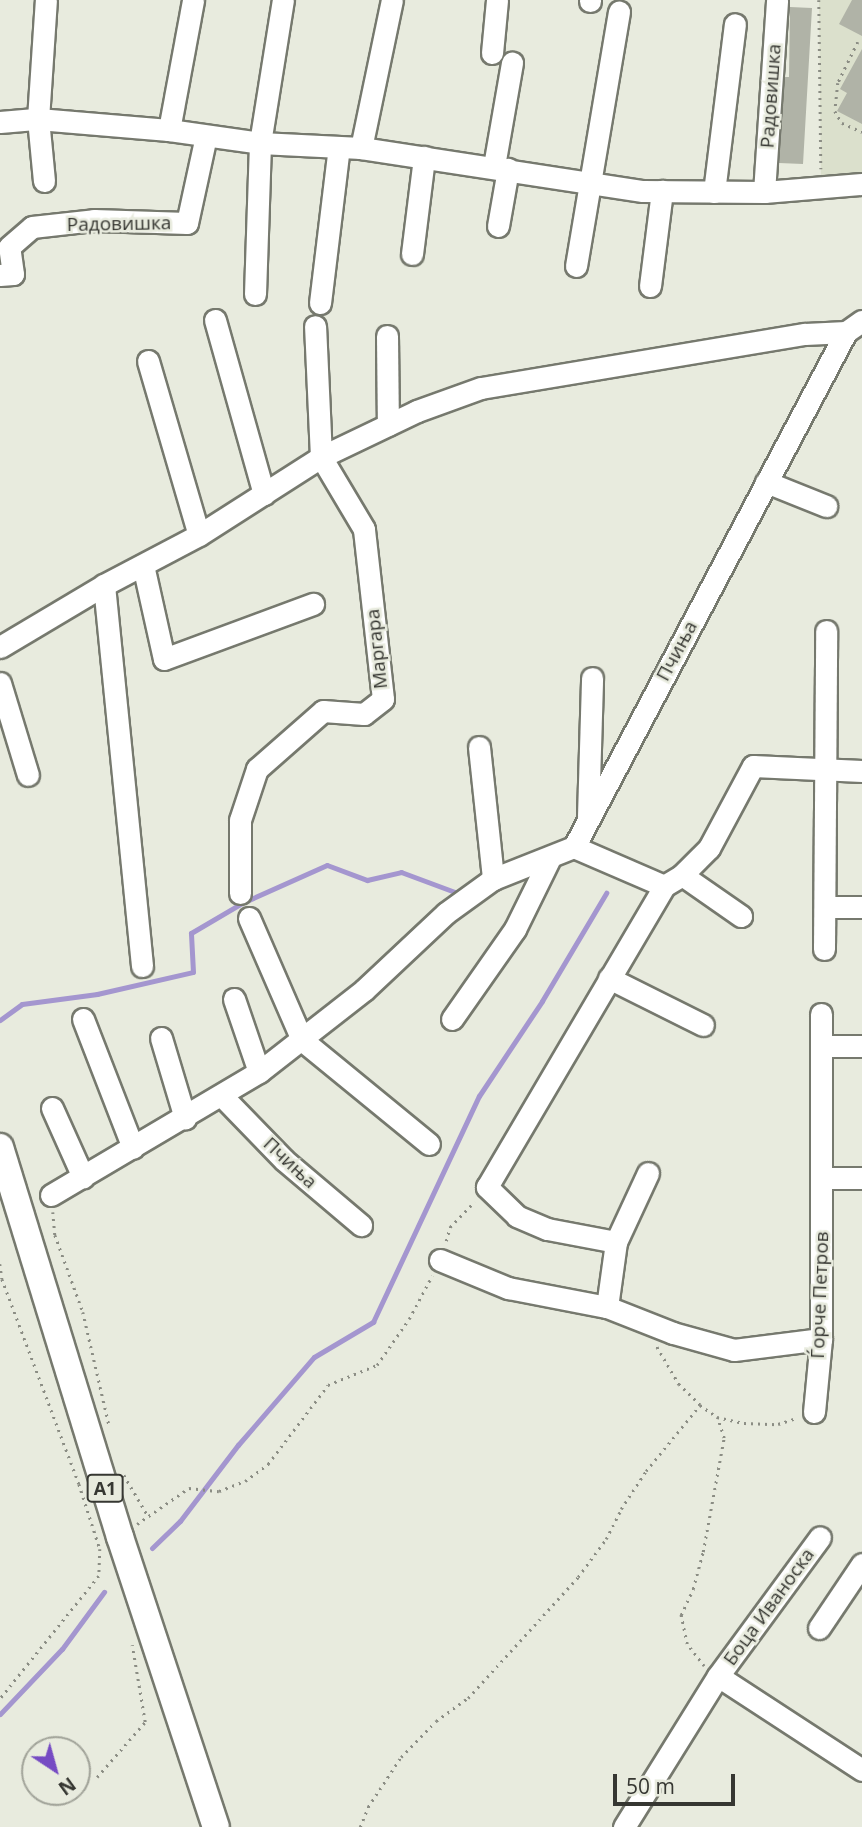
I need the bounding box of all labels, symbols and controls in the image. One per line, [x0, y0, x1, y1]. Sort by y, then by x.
street label: Радовишка [756, 43, 786, 149]
street label: Радовишка [67, 212, 171, 236]
street label: Маргара [361, 608, 393, 690]
street label: Пчиња [652, 617, 702, 685]
street label: Пчиња [258, 1133, 322, 1193]
street label: Ѓорче Петров [806, 1231, 834, 1359]
road number: A1 [86, 1474, 124, 1503]
street label: Боца Иваноска [719, 1544, 819, 1670]
north arrow [21, 1736, 91, 1806]
scale bar [617, 1760, 740, 1804]
text: N [53, 1771, 81, 1801]
text: 50 m [626, 1772, 675, 1800]

